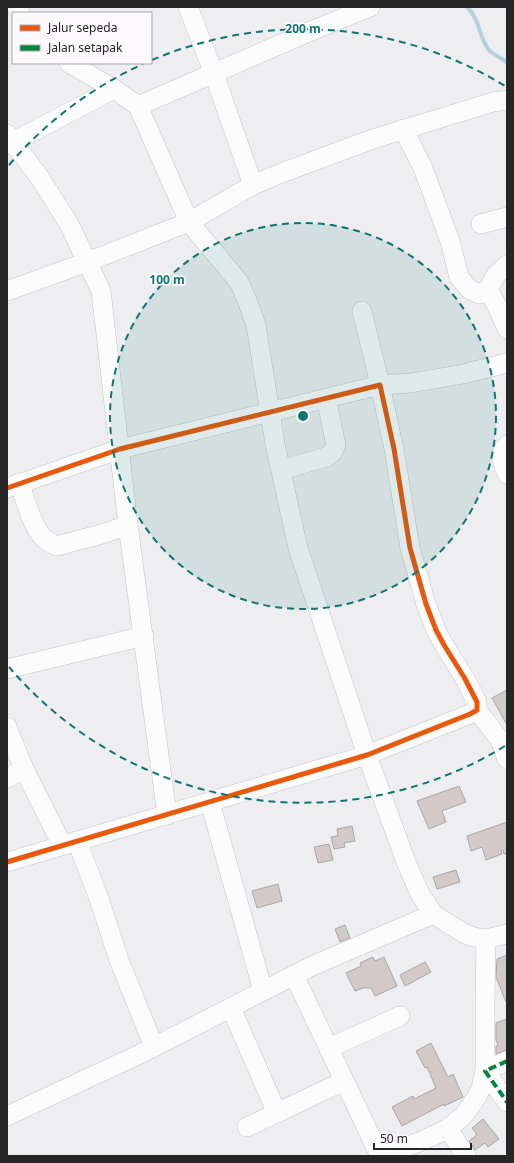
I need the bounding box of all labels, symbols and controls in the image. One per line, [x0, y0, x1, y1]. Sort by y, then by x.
legend [12, 12, 152, 64]
text: Jalur sepeda [47, 19, 117, 36]
text: 200 m [285, 20, 321, 37]
text: Jalan setapak [47, 39, 123, 56]
text: 100 m [149, 271, 185, 288]
centre of rings [296, 409, 310, 423]
scale bar [374, 1125, 471, 1151]
text: 50 m [380, 1130, 408, 1147]

